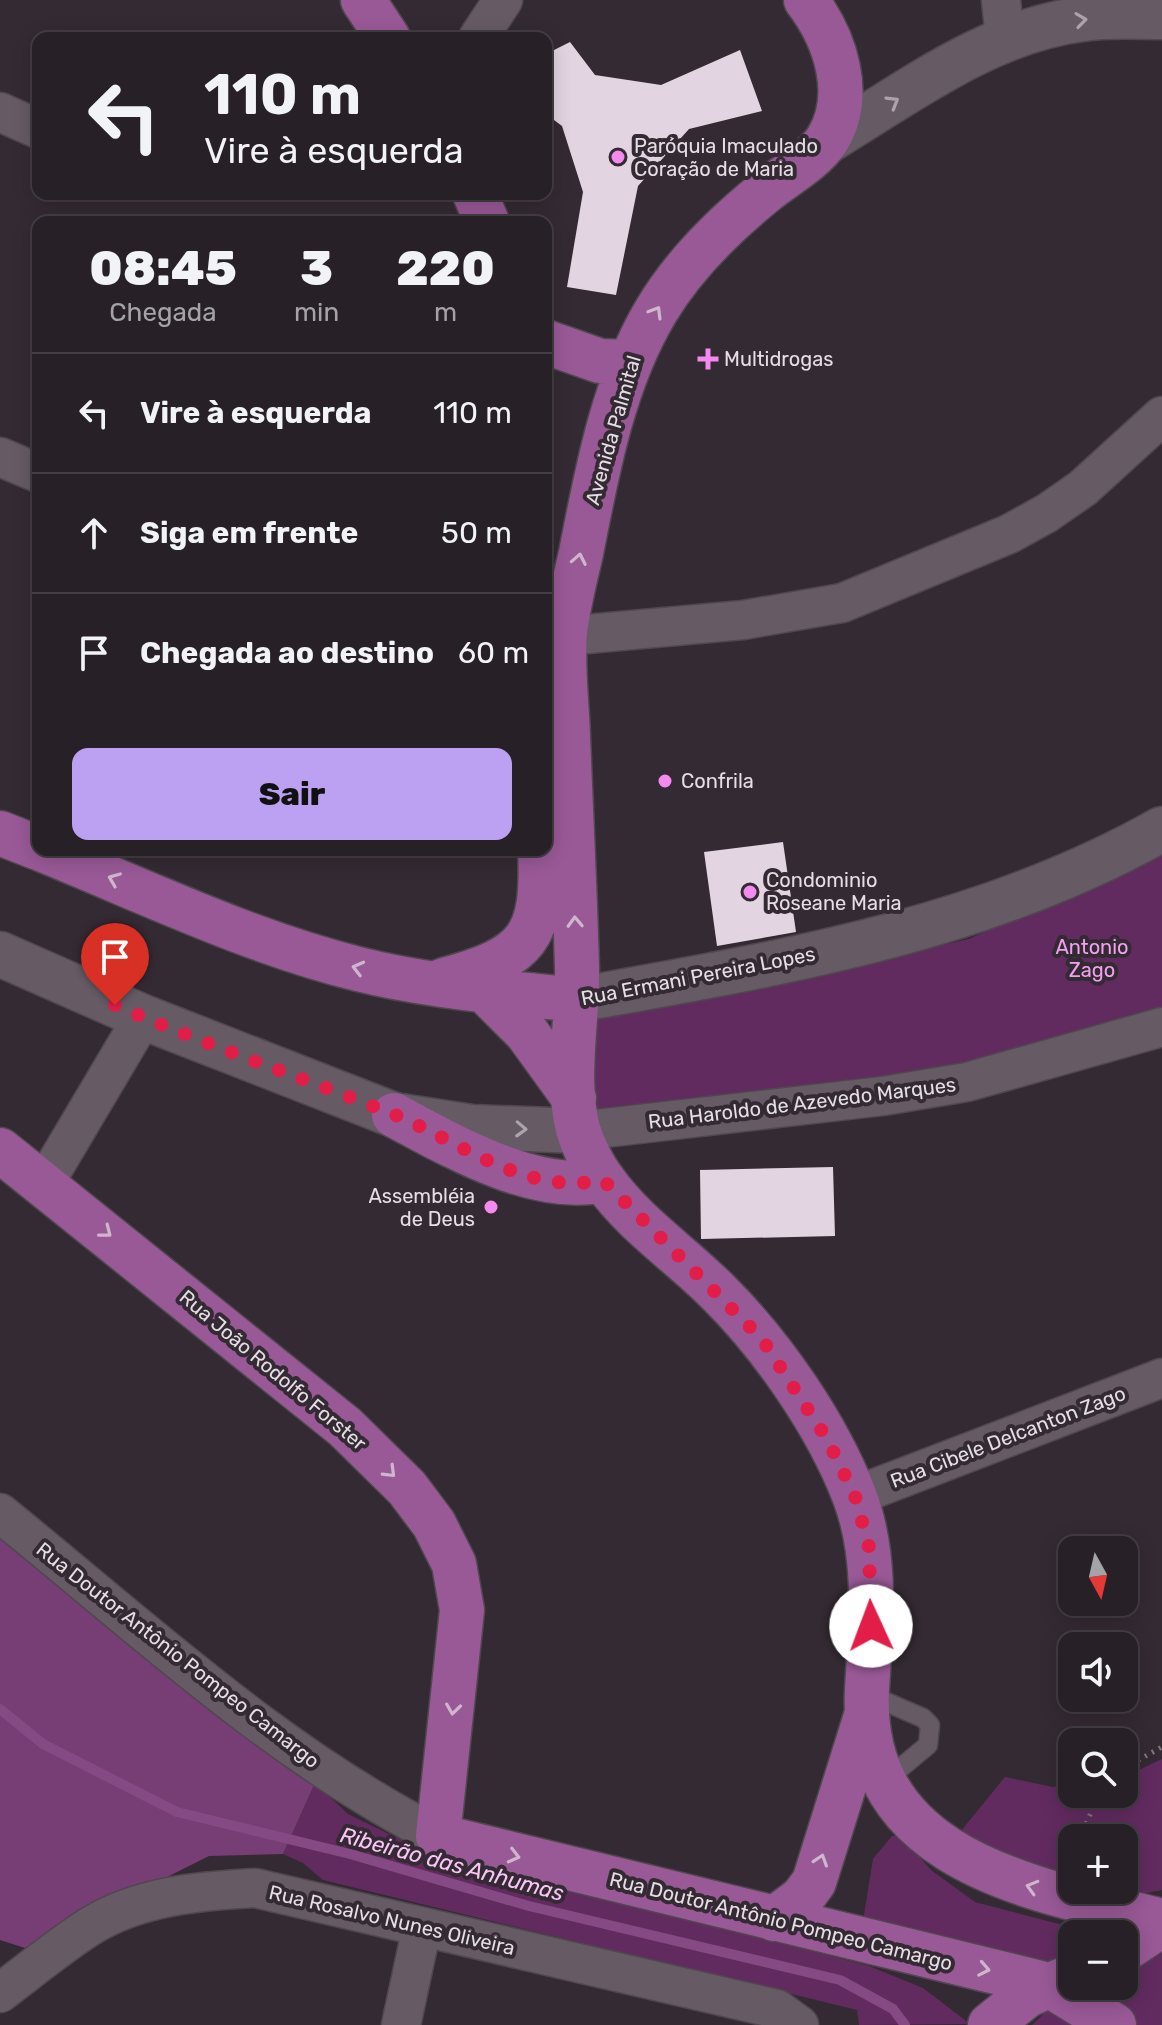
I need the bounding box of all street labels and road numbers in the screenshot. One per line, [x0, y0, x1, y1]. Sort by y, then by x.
street label: Avenida Palmital [580, 352, 646, 508]
street label: Rua Ermani Pereira Lopes [579, 942, 817, 1010]
street label: Rua Haroldo de Azevedo Marques [647, 1072, 957, 1134]
street label: Rua João Rodolfo Forster [175, 1285, 372, 1455]
street label: Rua Cibele Delcanton Zago [887, 1381, 1129, 1493]
street label: Rua Doutor Antônio Pompeo Camargo [32, 1537, 324, 1773]
street label: Rua Doutor Antônio Pompeo Camargo [607, 1867, 955, 1975]
street label: Rua Rosalvo Nunes Oliveira [267, 1880, 517, 1960]

